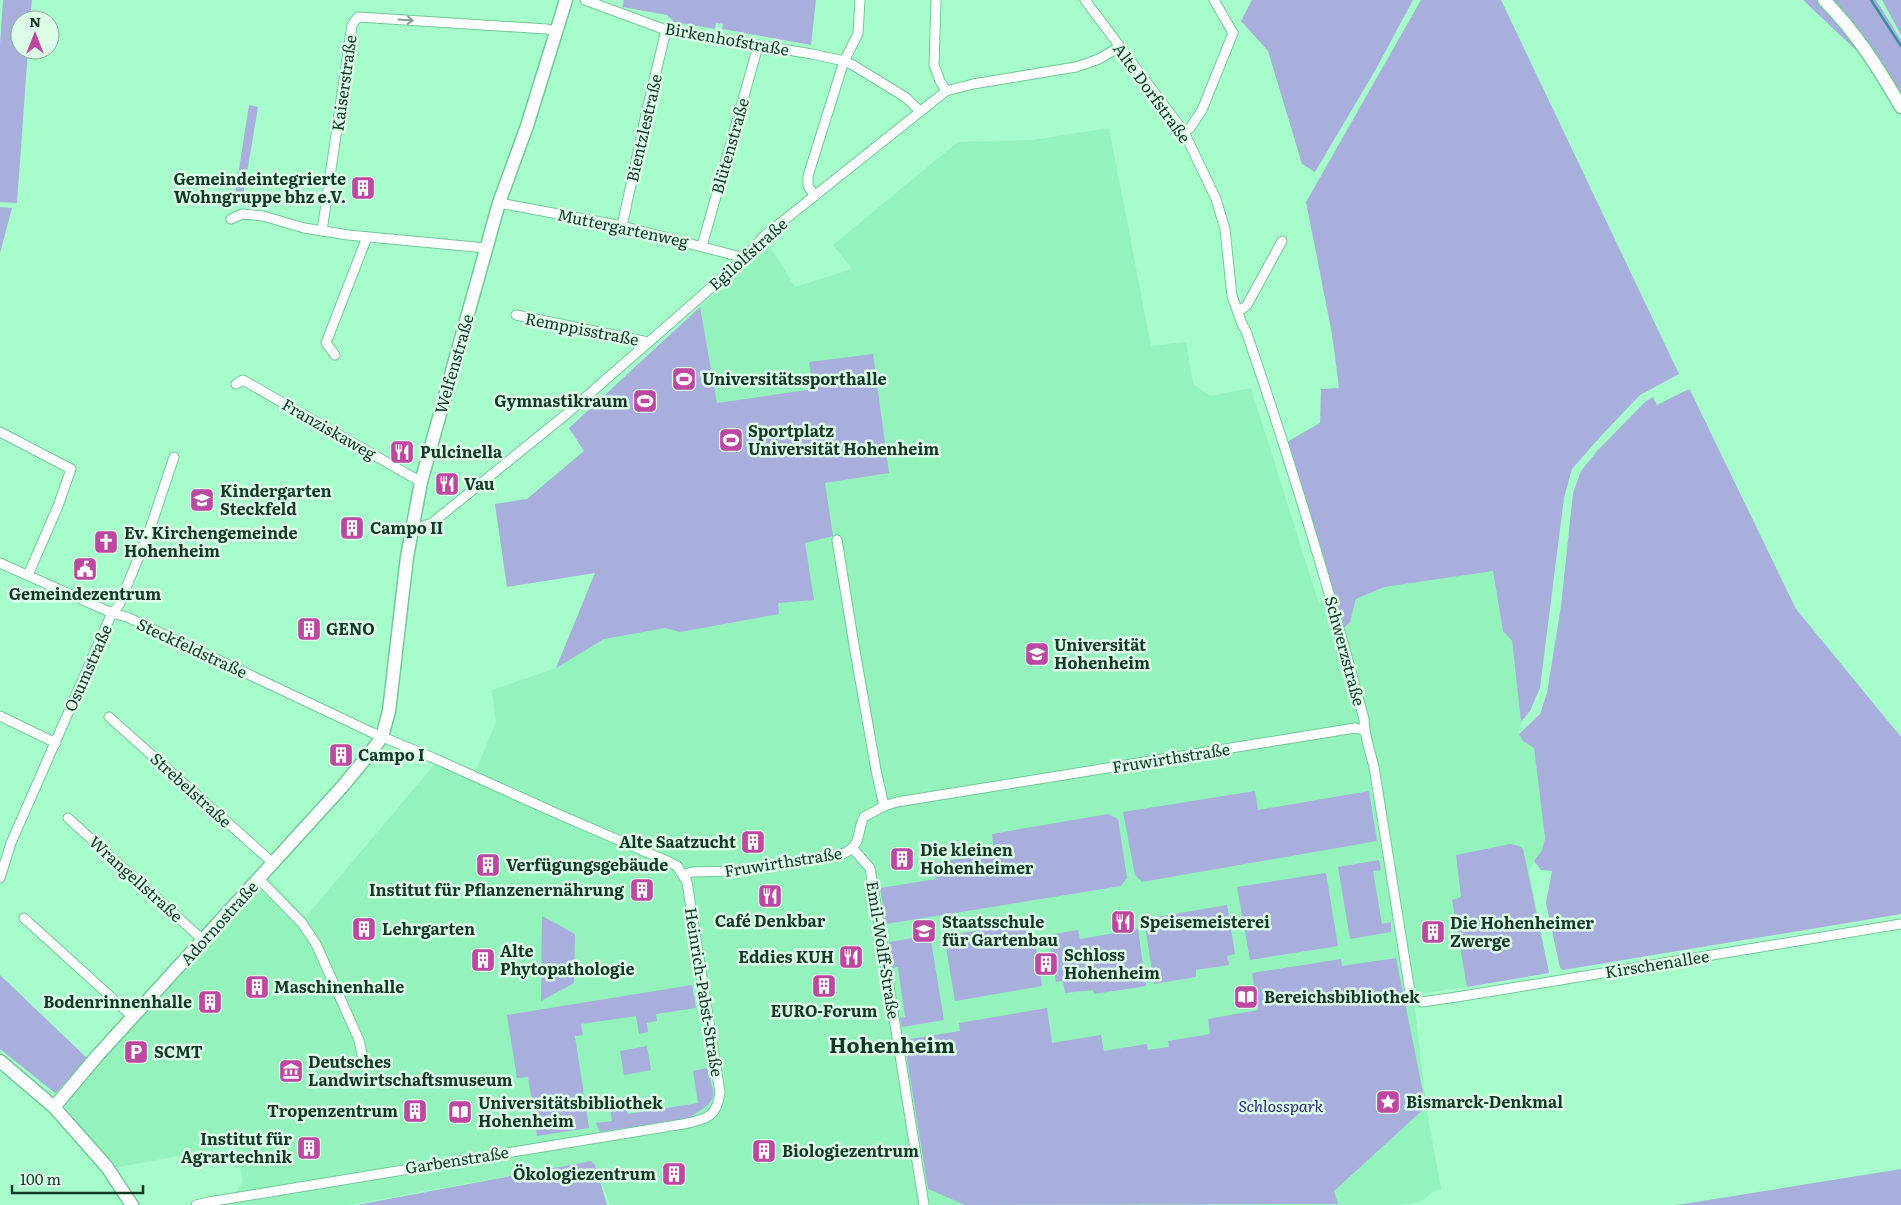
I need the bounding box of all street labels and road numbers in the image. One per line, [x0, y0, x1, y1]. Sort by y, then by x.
street label: Birkenhofstraße [663, 15, 791, 61]
street label: Kaiserstraße [324, 33, 362, 133]
street label: Alte Dorfstraße [1108, 37, 1197, 147]
street label: Bientzlestraße [619, 71, 667, 184]
street label: Blütenstraße [704, 95, 754, 197]
street label: Muttergartenweg [555, 201, 691, 253]
street label: Egilolfstraße [703, 211, 792, 295]
street label: Remppisstraße [523, 305, 641, 351]
street label: Welfenstraße [427, 311, 479, 416]
street label: Franziskaweg [278, 391, 381, 465]
street label: Schwerzstraße [1320, 593, 1372, 708]
street label: Steckfeldstraße [133, 611, 252, 683]
street label: Osumstraße [57, 620, 117, 715]
street label: Fruwirthstraße [1110, 736, 1231, 778]
street label: Strebelstraße [146, 746, 238, 832]
street label: Wrangellstraße [84, 829, 189, 927]
street label: Fruwirthstraße [722, 840, 843, 882]
street label: Adornostraße [174, 875, 263, 970]
street label: Emil-Wolff-Straße [861, 879, 907, 1021]
street label: Heinrich-Pabst-Straße [680, 905, 730, 1078]
street label: Kirschenallee [1603, 943, 1711, 983]
street label: Garbenstraße [403, 1139, 510, 1179]

